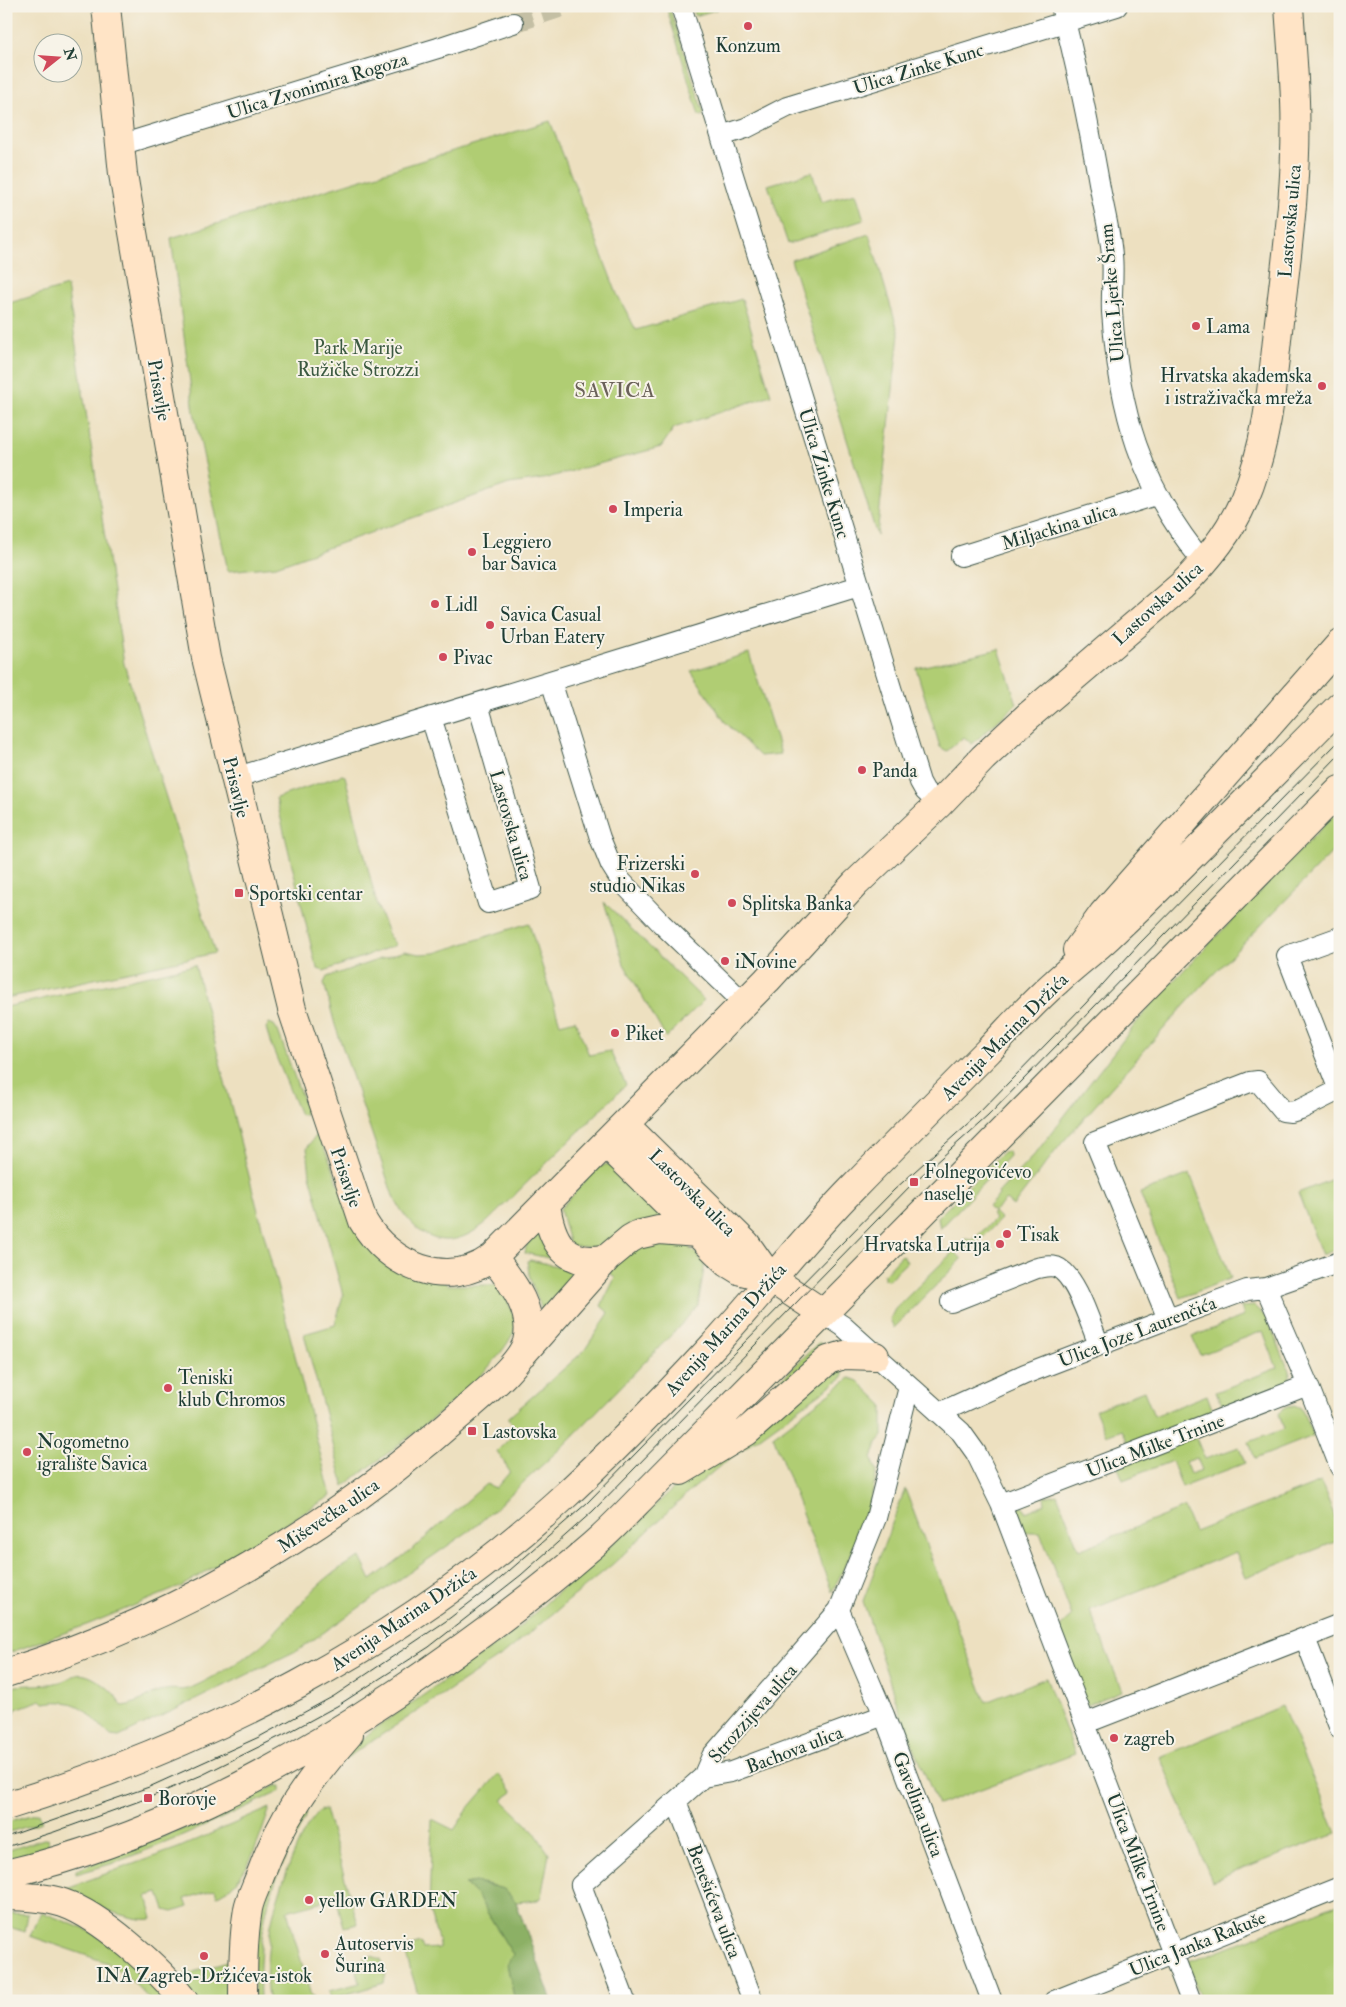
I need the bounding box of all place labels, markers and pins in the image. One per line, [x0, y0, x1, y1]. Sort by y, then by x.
marker: Konzum [742, 20, 754, 32]
place label: Konzum [715, 34, 781, 58]
place label: Lama [1206, 315, 1250, 339]
marker: Lama [1190, 320, 1202, 332]
place label: Hrvatska akademska i istraživačka mreža [1160, 364, 1312, 410]
marker: Hrvatska akademska i istraživačka mreža [1316, 380, 1328, 392]
place label: Imperia [623, 498, 683, 523]
marker: Imperia [607, 503, 619, 515]
place label: Leggiero bar Savica [482, 530, 557, 576]
marker: Leggiero bar Savica [466, 546, 478, 558]
place label: Lidl [445, 593, 478, 617]
marker: Lidl [429, 598, 441, 610]
place label: Savica Casual Urban Eatery [500, 603, 605, 649]
marker: Savica Casual Urban Eatery [484, 619, 496, 631]
place label: Pivac [453, 646, 493, 670]
marker: Pivac [437, 651, 449, 663]
place label: Panda [872, 759, 918, 783]
marker: Panda [856, 764, 868, 776]
place label: Frizerski studio Nikas [590, 852, 685, 898]
marker: Frizerski studio Nikas [689, 868, 701, 880]
place label: Sportski centar [249, 882, 363, 907]
marker: Sportski centar [233, 887, 245, 899]
place label: Splitska Banka [742, 892, 852, 917]
marker: Splitska Banka [726, 897, 738, 909]
place label: iNovine [735, 950, 797, 974]
marker: iNovine [719, 955, 731, 967]
place label: Piket [625, 1022, 664, 1046]
marker: Piket [609, 1027, 621, 1039]
place label: Folnegovićevo naselje [924, 1160, 1031, 1206]
marker: Folnegovićevo naselje [908, 1176, 920, 1188]
place label: Tisak [1017, 1223, 1059, 1247]
marker: Tisak [1001, 1228, 1013, 1240]
place label: Hrvatska Lutrija [864, 1233, 990, 1257]
marker: Hrvatska Lutrija [994, 1238, 1006, 1250]
place label: Teniski klub Chromos [178, 1366, 285, 1412]
marker: Teniski klub Chromos [162, 1382, 174, 1394]
place label: Lastovska [482, 1420, 557, 1444]
marker: Lastovska [466, 1425, 478, 1437]
place label: Nogometno igralište Savica [37, 1430, 148, 1476]
marker: Nogometno igralište Savica [21, 1446, 33, 1458]
place label: zagreb [1124, 1727, 1175, 1751]
marker: zagreb [1108, 1732, 1120, 1744]
place label: Borovje [158, 1787, 216, 1811]
marker: Borovje [142, 1792, 154, 1804]
place label: yellow GARDEN [319, 1889, 457, 1913]
marker: yellow GARDEN [303, 1894, 315, 1906]
place label: Autoservis Šurina [334, 1932, 413, 1978]
marker: Autoservis Šurina [319, 1948, 331, 1960]
marker: INA Zagreb-Držićeva-istok [198, 1950, 210, 1962]
place label: INA Zagreb-Držićeva-istok [96, 1964, 312, 1988]

